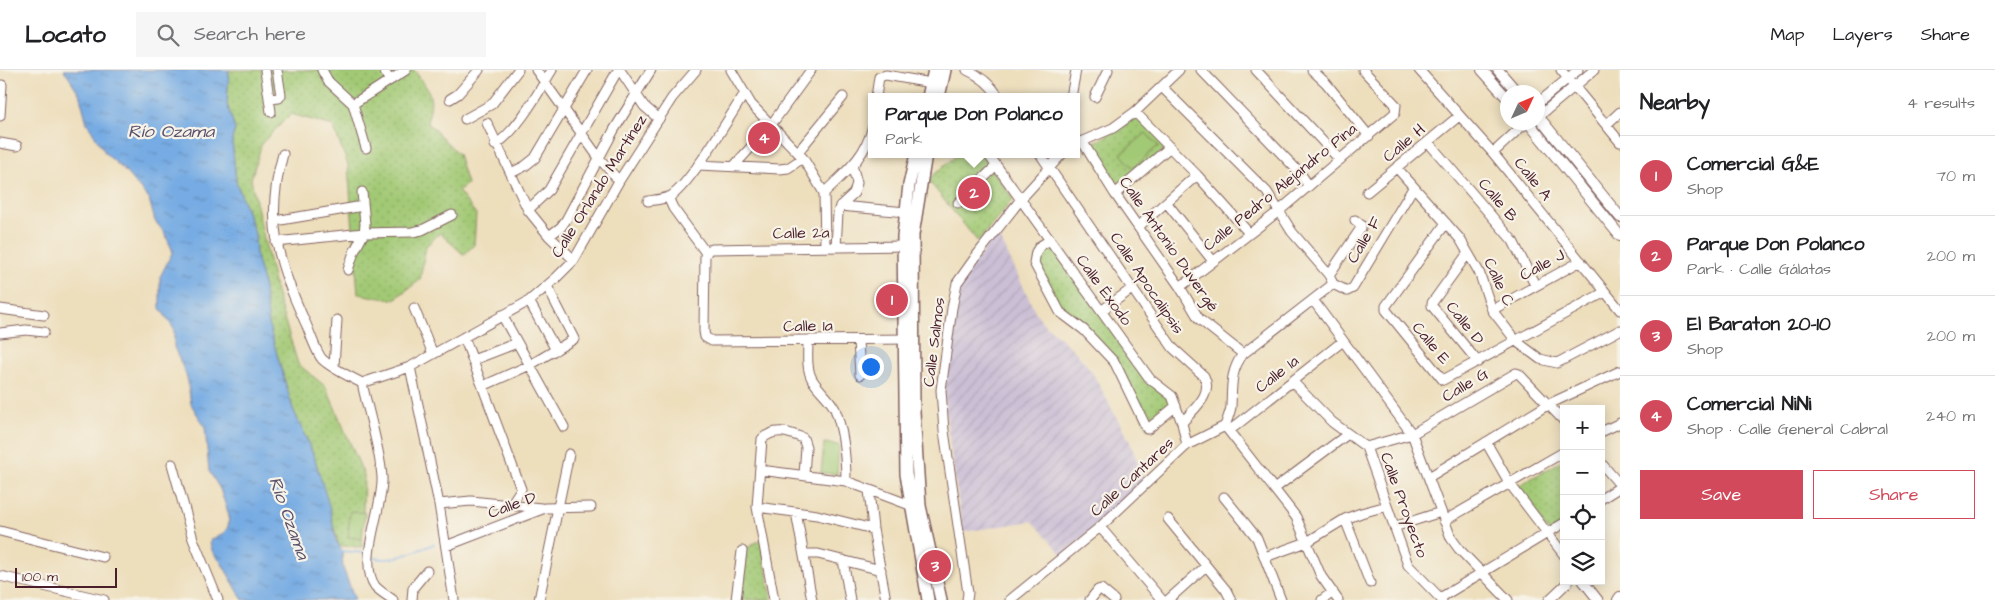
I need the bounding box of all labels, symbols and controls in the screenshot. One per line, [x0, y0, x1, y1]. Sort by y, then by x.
search box [136, 12, 486, 57]
text: Locato [25, 18, 106, 52]
icon: search [154, 21, 182, 49]
text: Search here [194, 21, 306, 48]
text: Map [1770, 22, 1804, 47]
text: Layers [1832, 22, 1893, 47]
text: Share [1921, 22, 1970, 47]
north arrow [1500, 85, 1545, 130]
text: Nearby [1640, 88, 1710, 117]
text: 4 results [1907, 92, 1975, 114]
popup [868, 93, 1080, 158]
text: Parque Don Polanco [885, 101, 1063, 128]
street label: Calle Orlando Martínez [546, 110, 652, 262]
street label: Calle Pedro Alejandro Pina [1198, 118, 1362, 256]
water label: Río Ozama [128, 119, 215, 144]
pin: 4 [748, 119, 780, 157]
street label: Calle H [1378, 119, 1430, 167]
text: Park [885, 128, 922, 150]
text: Comercial G&E [1687, 151, 1819, 178]
street label: Calle A [1509, 153, 1557, 205]
text: 1 [1655, 165, 1657, 187]
text: 70 m [1936, 165, 1975, 187]
street label: Calle Antonio Duvergé [1113, 172, 1224, 317]
street label: Calle B [1473, 173, 1523, 227]
pin: 2 [958, 174, 990, 212]
text: Shop [1687, 178, 1723, 200]
street label: Calle F [1342, 213, 1386, 267]
street label: Calle 2a [772, 222, 830, 244]
street label: Calle Apocalipsis [1105, 228, 1189, 338]
text: Parque Don Polanco [1687, 231, 1864, 258]
street label: Calle J [1516, 244, 1569, 286]
text: 2 [1651, 245, 1661, 267]
text: 200 m [1927, 245, 1975, 267]
street label: Calle Éxodo [1071, 250, 1137, 330]
street label: Calle C [1478, 254, 1520, 310]
text: Park · Calle Gálatas [1687, 258, 1831, 280]
pin: 1 [876, 281, 908, 319]
street label: Calle Salmos [918, 296, 950, 388]
street label: Calle D [1441, 297, 1489, 349]
text: El Baraton 20-10 [1687, 311, 1831, 338]
street label: Calle 1a [783, 315, 833, 337]
street label: Calle E [1407, 317, 1456, 369]
text: 3 [1652, 325, 1660, 347]
text: 200 m [1927, 325, 1975, 347]
text: Shop [1687, 338, 1723, 360]
street label: Calle 1a [1251, 350, 1303, 398]
your location [858, 354, 884, 380]
street label: Calle G [1438, 363, 1492, 407]
text: Comercial NiNi [1687, 391, 1811, 418]
map controls [1560, 405, 1605, 585]
button: + [1560, 405, 1605, 450]
text: 4 [1651, 405, 1661, 427]
text: 240 m [1926, 405, 1975, 427]
text: Shop · Calle General Cabral [1687, 418, 1888, 440]
street label: Calle Cantares [1085, 432, 1179, 522]
street label: Calle Proyecto [1374, 449, 1433, 561]
button: − [1560, 450, 1605, 495]
button: Save [1640, 470, 1803, 519]
button: Share [1813, 470, 1975, 519]
water label: Río Ozama [263, 473, 316, 564]
street label: Calle D [485, 486, 539, 524]
button: locate [1560, 495, 1605, 540]
button: layers [1560, 540, 1605, 585]
pin: 3 [919, 547, 951, 585]
scale bar [15, 565, 118, 588]
text: 100 m [22, 567, 58, 587]

